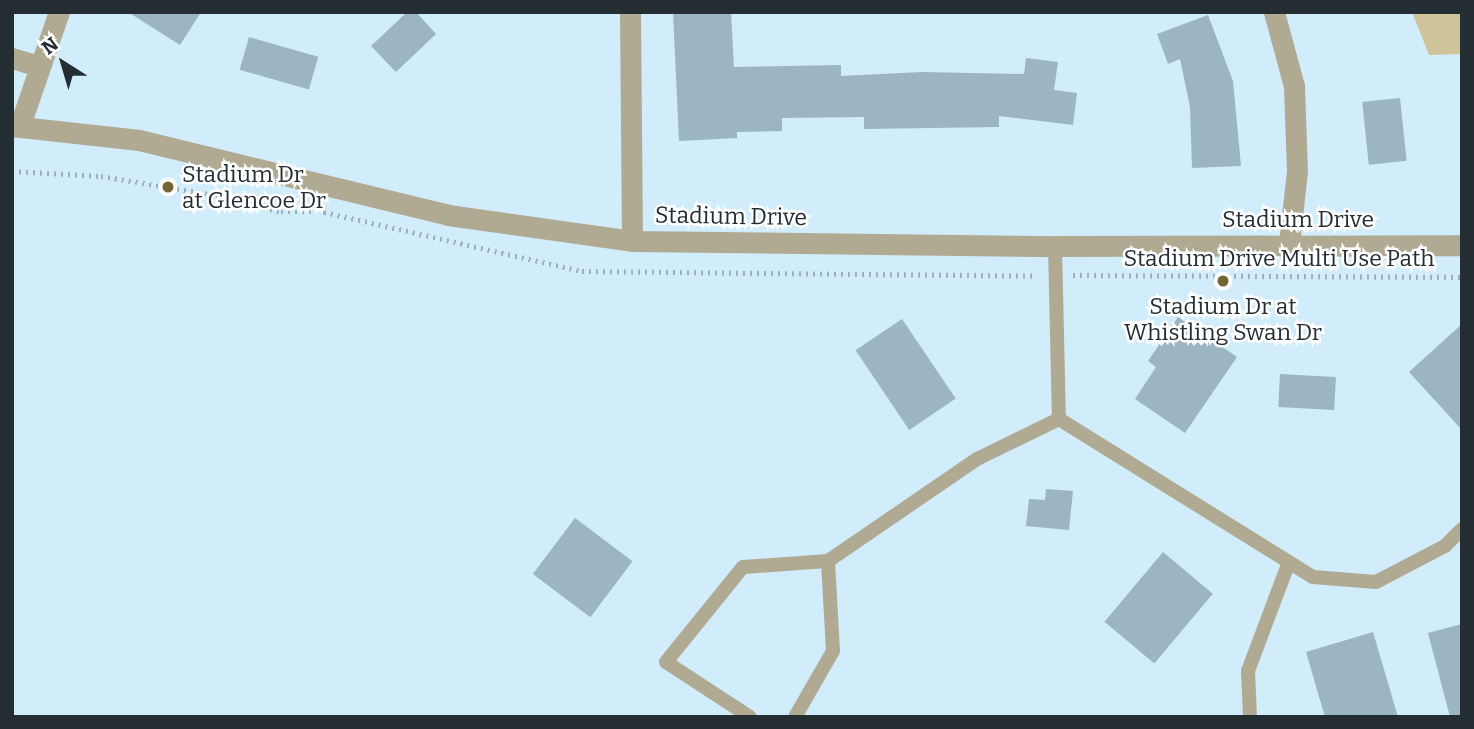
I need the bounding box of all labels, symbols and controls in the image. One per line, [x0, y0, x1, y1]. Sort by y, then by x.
north arrow [28, 28, 98, 98]
text: N [37, 32, 63, 59]
place label: Stadium Dr at Glencoe Dr [182, 160, 326, 214]
marker: Stadium Dr at Glencoe Dr [160, 179, 176, 195]
street label: Stadium Drive [655, 201, 807, 231]
street label: Stadium Drive [1222, 205, 1374, 233]
street label: Stadium Drive Multi Use Path [1124, 244, 1434, 272]
marker: Stadium Dr at Whistling Swan Dr [1215, 273, 1231, 289]
place label: Stadium Dr at Whistling Swan Dr [1124, 292, 1322, 346]

